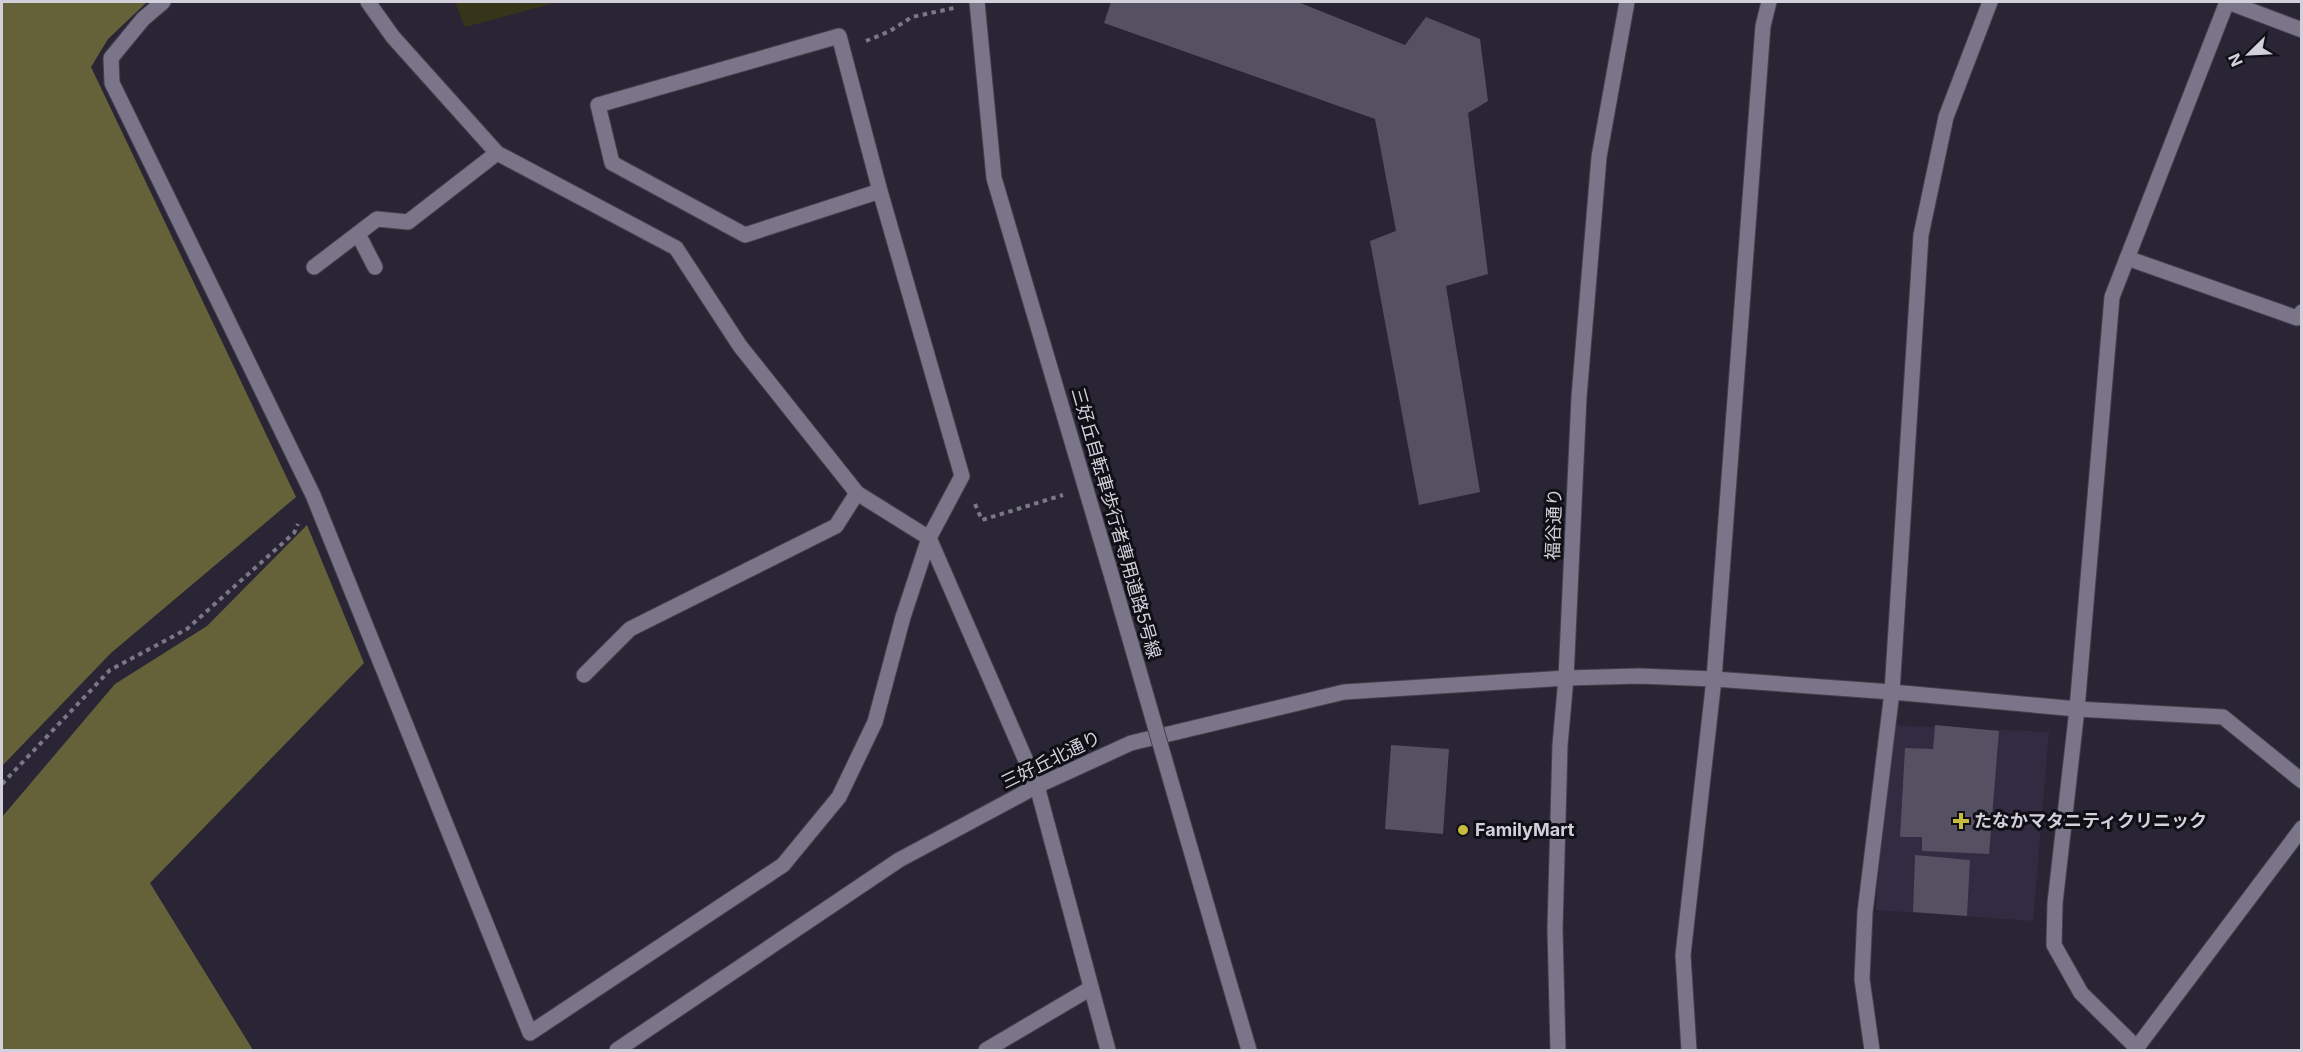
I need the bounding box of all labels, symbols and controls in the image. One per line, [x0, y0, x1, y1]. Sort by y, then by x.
north arrow [2219, 24, 2279, 84]
text: N [2224, 50, 2247, 70]
street label: 三好丘自転車歩行者専用道路5号線 [1068, 385, 1165, 661]
street label: 福谷通り [1542, 488, 1565, 560]
street label: 三好丘北通り [998, 726, 1104, 793]
place label: たなかマタニティクリニック [1974, 810, 2207, 831]
marker: たなかマタニティクリニック [1952, 812, 1970, 830]
place label: FamilyMart [1475, 819, 1575, 840]
marker: FamilyMart [1456, 823, 1470, 837]

